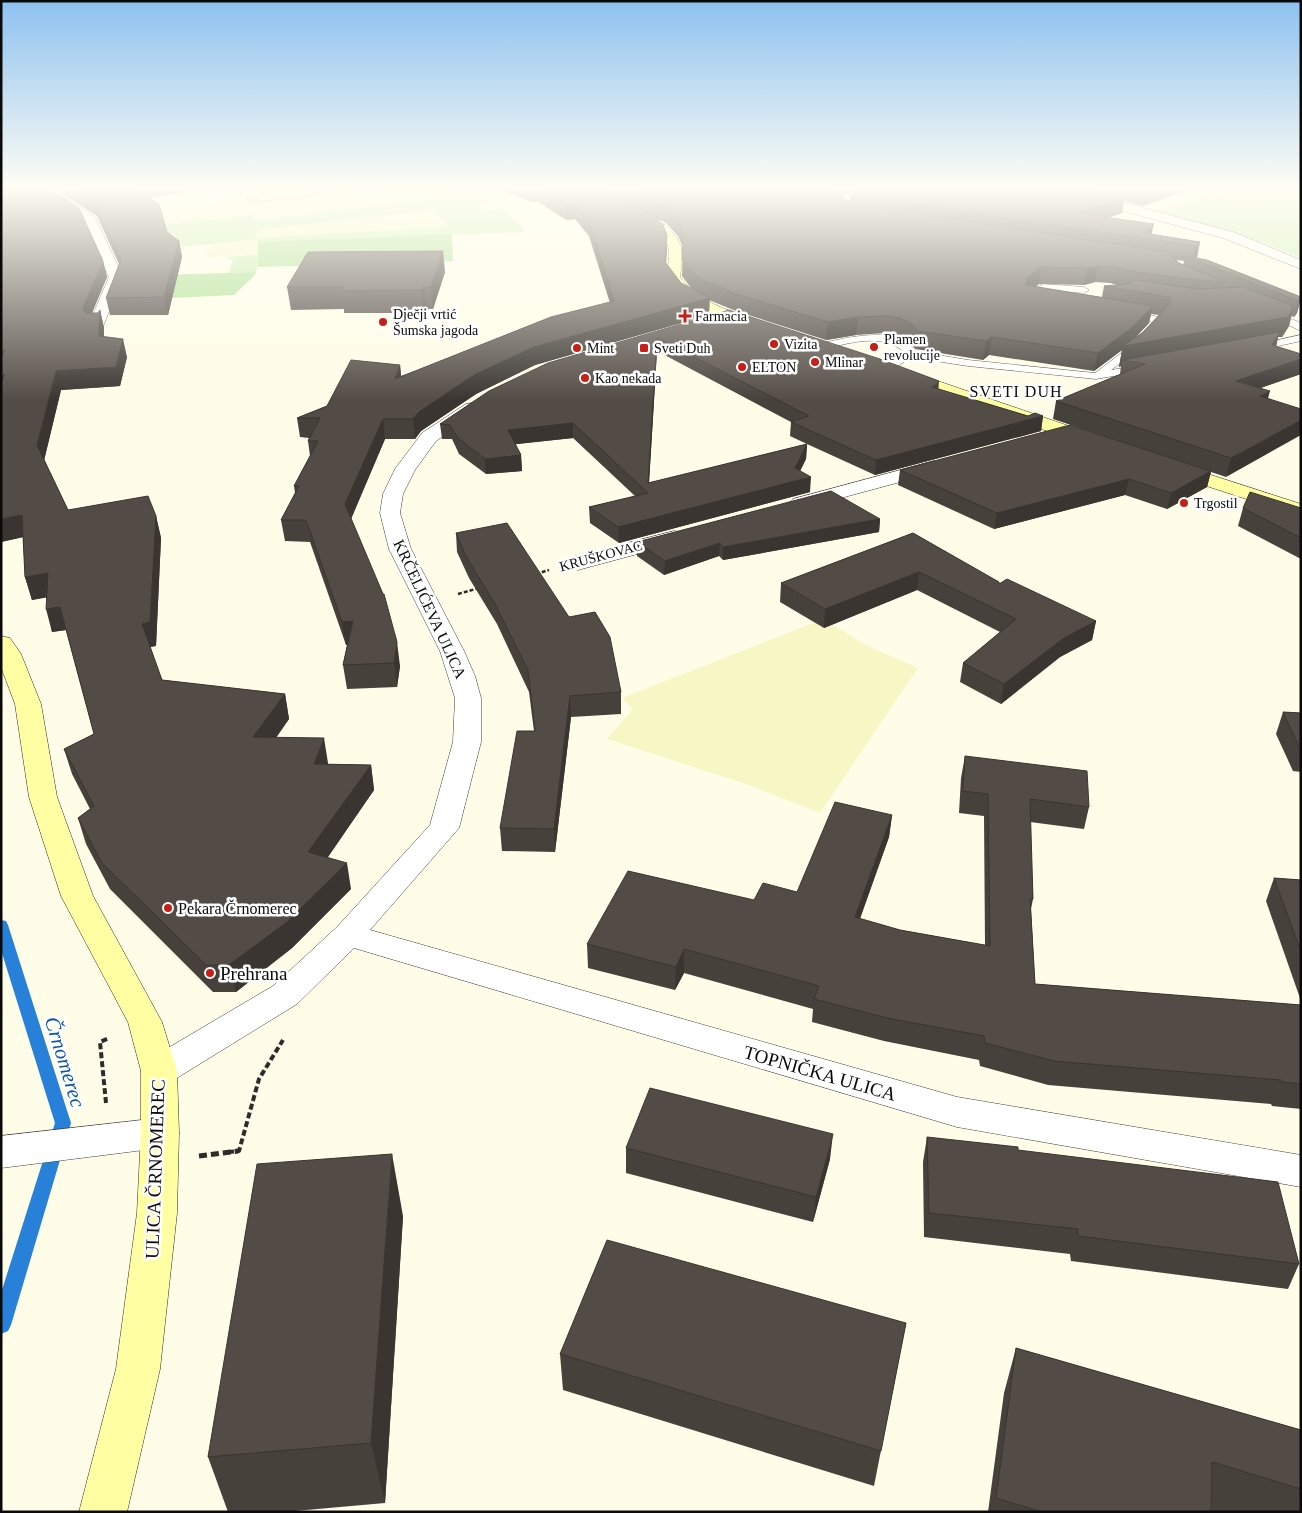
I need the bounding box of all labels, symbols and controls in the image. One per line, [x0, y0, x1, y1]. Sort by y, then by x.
place label: Dječji vrtić Šumska jagoda [393, 307, 479, 338]
place label: Farmacia [695, 309, 748, 324]
marker: Farmacia [679, 310, 691, 322]
marker: Dječji vrtić Šumska jagoda [377, 316, 389, 328]
place label: Plamen revolucije [884, 332, 940, 363]
place label: Vizita [784, 337, 818, 352]
marker: Vizita [768, 338, 780, 350]
place label: Mint [587, 341, 614, 356]
place label: Sveti Duh [654, 341, 710, 356]
marker: Plamen revolucije [868, 341, 880, 353]
marker: Mint [571, 342, 583, 354]
marker: Sveti Duh [638, 342, 650, 354]
place label: Mlinar [825, 355, 863, 370]
marker: Mlinar [809, 356, 821, 368]
place label: ELTON [752, 360, 796, 375]
marker: ELTON [736, 361, 748, 373]
place label: Kao nekada [595, 371, 662, 386]
marker: Kao nekada [579, 372, 591, 384]
district label: SVETI DUH [970, 383, 1063, 400]
place label: Trgostil [1194, 496, 1238, 511]
marker: Trgostil [1178, 497, 1190, 509]
street label: KRČELIĆEVA ULICA [390, 536, 471, 682]
street label: KRUŠKOVAC [558, 537, 644, 574]
place label: Pekara Črnomerec [178, 899, 297, 917]
marker: Pekara Črnomerec [162, 902, 174, 914]
place label: Prehrana [220, 963, 288, 984]
marker: Prehrana [204, 967, 216, 979]
water label: Črnomerec [40, 1014, 90, 1111]
street label: TOPNIČKA ULICA [741, 1041, 899, 1105]
street label: ULICA ČRNOMEREC [141, 1079, 169, 1259]

